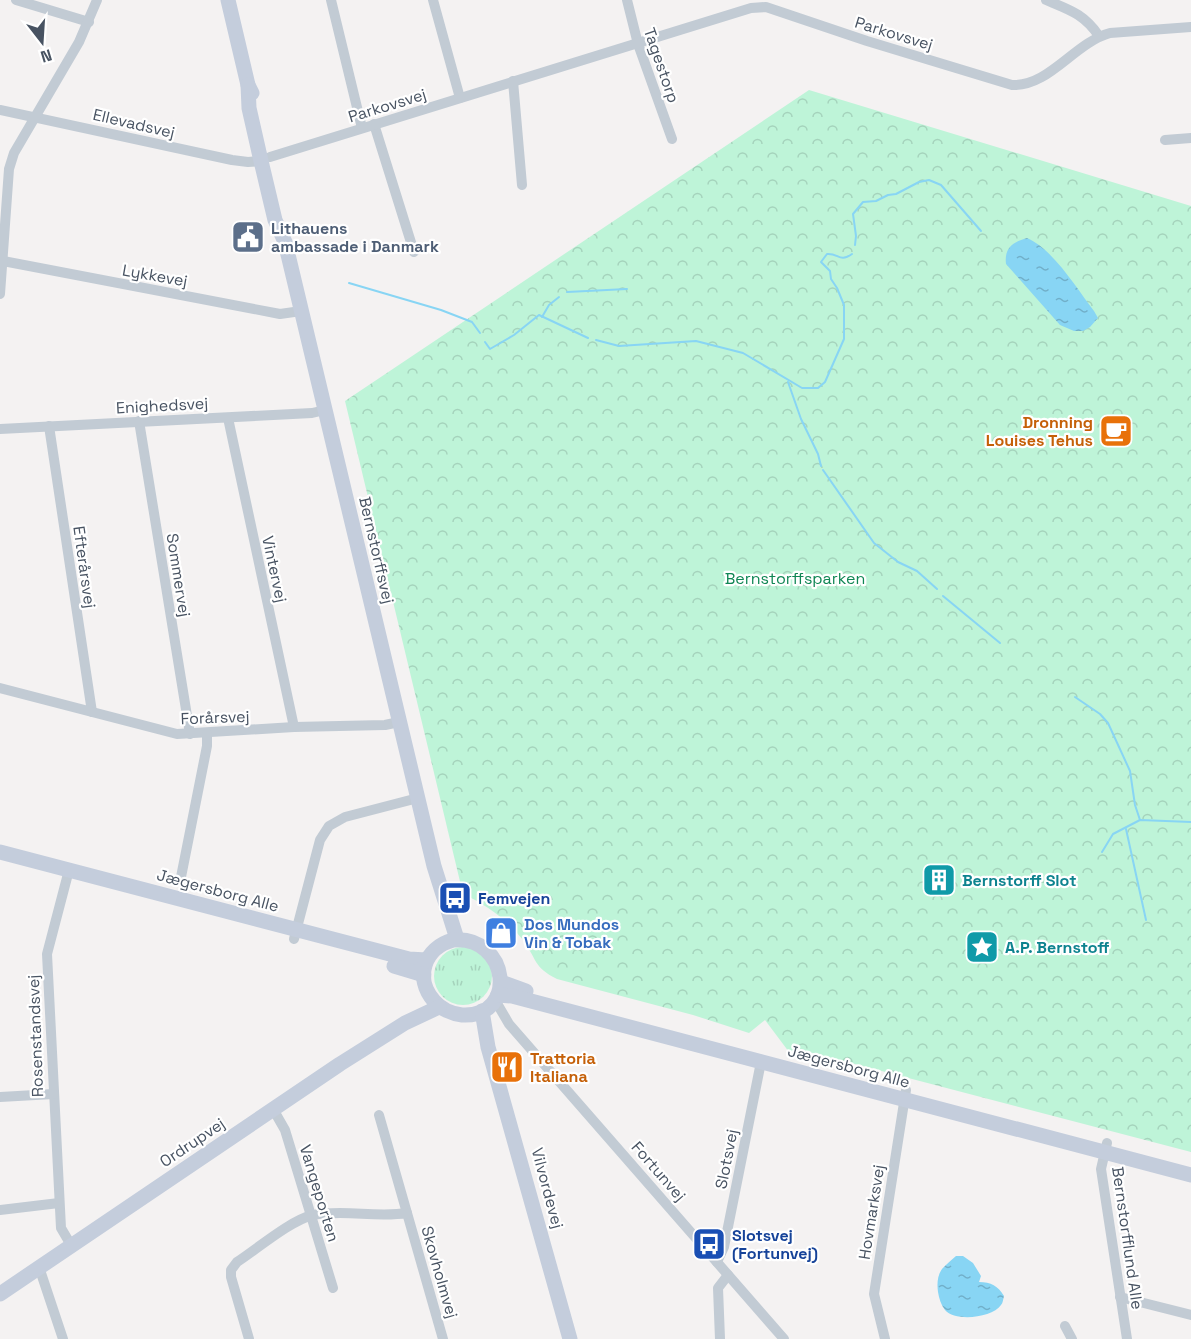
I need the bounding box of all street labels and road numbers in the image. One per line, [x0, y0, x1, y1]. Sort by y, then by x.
street label: Parkovsvej [852, 12, 935, 55]
street label: Tagestorp [639, 25, 684, 106]
street label: Parkovsvej [346, 84, 429, 127]
street label: Ellevadsvej [91, 104, 177, 143]
street label: Lykkevej [121, 259, 189, 292]
street label: Enighedsvej [115, 393, 209, 418]
street label: Bernstorffsvej [354, 495, 399, 606]
street label: Efterårsvej [68, 524, 101, 610]
street label: Sommervej [162, 532, 195, 618]
street label: Vintervej [257, 534, 292, 604]
street label: Forårsvej [180, 706, 250, 729]
street label: Jægersborg Alle [155, 864, 281, 917]
street label: Rosenstandsvej [23, 974, 48, 1098]
street label: Jægersborg Alle [786, 1040, 912, 1093]
street label: Ordrupvej [156, 1113, 229, 1172]
street label: Slotsvej [710, 1127, 743, 1191]
street label: Fortunvej [627, 1137, 690, 1206]
street label: Vangeporten [295, 1142, 344, 1244]
street label: Vilvordevej [527, 1145, 568, 1231]
street label: Hovmarksvej [854, 1163, 889, 1261]
street label: Bernstorfflund Alle [1107, 1165, 1148, 1311]
street label: Skovholmvej [416, 1224, 463, 1321]

